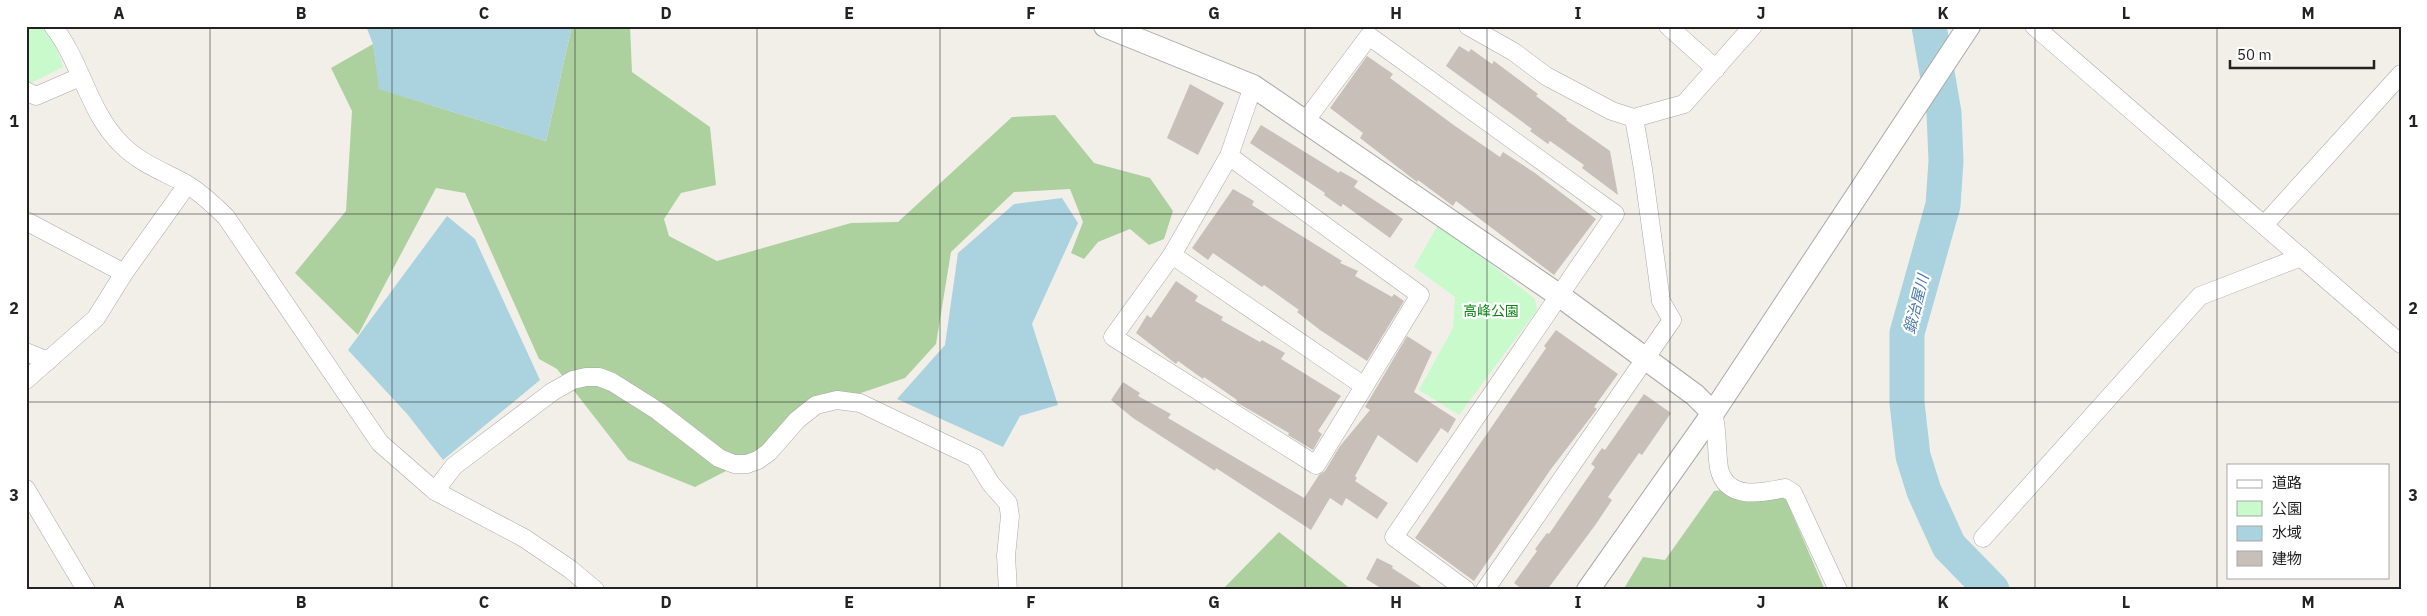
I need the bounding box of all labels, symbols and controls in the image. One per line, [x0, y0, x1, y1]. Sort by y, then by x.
text: A [114, 3, 125, 23]
text: B [296, 3, 307, 23]
text: C [479, 3, 489, 23]
text: D [660, 3, 672, 23]
text: E [844, 3, 854, 23]
text: F [1026, 3, 1036, 23]
text: G [1208, 3, 1220, 23]
text: H [1390, 3, 1402, 23]
text: I [1575, 3, 1582, 23]
text: J [1757, 3, 1765, 23]
text: K [1937, 3, 1949, 23]
text: L [2122, 3, 2130, 23]
text: M [2301, 3, 2315, 23]
scale bar [2230, 38, 2373, 70]
text: 50 m [2237, 45, 2272, 64]
text: 1 [9, 111, 19, 131]
text: 1 [2408, 111, 2418, 131]
water label: 鍛治屋川 [1900, 271, 1933, 335]
text: 2 [9, 298, 19, 318]
text: 2 [2408, 298, 2418, 318]
park label: 高峰公園 [1463, 302, 1519, 320]
legend [2227, 464, 2390, 578]
text: 道路 [2272, 473, 2302, 492]
text: 3 [9, 485, 19, 505]
text: 3 [2408, 485, 2418, 505]
text: 公園 [2272, 499, 2302, 518]
text: 水域 [2272, 523, 2302, 542]
text: 建物 [2272, 549, 2302, 568]
text: A [114, 592, 125, 612]
text: B [296, 592, 307, 612]
text: C [479, 592, 489, 612]
text: D [660, 592, 672, 612]
text: E [844, 592, 854, 612]
text: F [1026, 592, 1036, 612]
text: G [1208, 592, 1220, 612]
text: H [1390, 592, 1402, 612]
text: I [1575, 592, 1582, 612]
text: J [1757, 592, 1765, 612]
text: K [1937, 592, 1949, 612]
text: L [2122, 592, 2130, 612]
text: M [2301, 592, 2315, 612]

